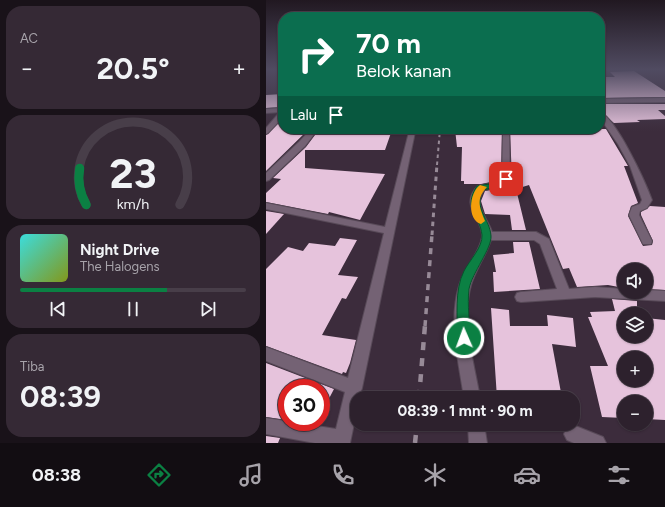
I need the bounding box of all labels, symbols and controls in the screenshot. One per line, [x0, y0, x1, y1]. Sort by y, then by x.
text: 70 m [356, 26, 421, 60]
icon: right [290, 28, 342, 80]
text: AC [20, 31, 38, 46]
text: 20.5° [96, 50, 170, 87]
text: − [20, 55, 34, 82]
text: + [232, 55, 246, 82]
text: Belok kanan [356, 60, 451, 82]
icon: arrive [325, 104, 347, 126]
text: Lalu [290, 106, 317, 124]
text: 23 [109, 148, 157, 198]
pin [489, 162, 523, 196]
icon: arrive [495, 168, 517, 190]
text: km/h [117, 195, 149, 213]
text: Night Drive [80, 241, 159, 259]
text: The Halogens [80, 259, 160, 274]
map controls [617, 263, 653, 431]
button: sound [617, 263, 653, 299]
icon: previous [47, 298, 69, 320]
icon: pause [122, 298, 144, 320]
icon: next [197, 298, 219, 320]
button: layers [617, 307, 653, 343]
position arrow [443, 317, 485, 359]
button: + [617, 351, 653, 387]
text: Tiba [20, 359, 44, 374]
text: 08:39 [20, 378, 101, 415]
speed limit sign: 30 [278, 379, 330, 431]
button: − [617, 395, 653, 431]
text: 08:39 · 1 mnt · 90 m [397, 402, 533, 420]
icon: directions [145, 461, 173, 489]
icon: music [237, 461, 265, 489]
icon: phone [329, 461, 357, 489]
icon: climate [421, 461, 449, 489]
icon: car [513, 461, 541, 489]
icon: filters [605, 461, 633, 489]
text: 08:38 [32, 464, 81, 486]

